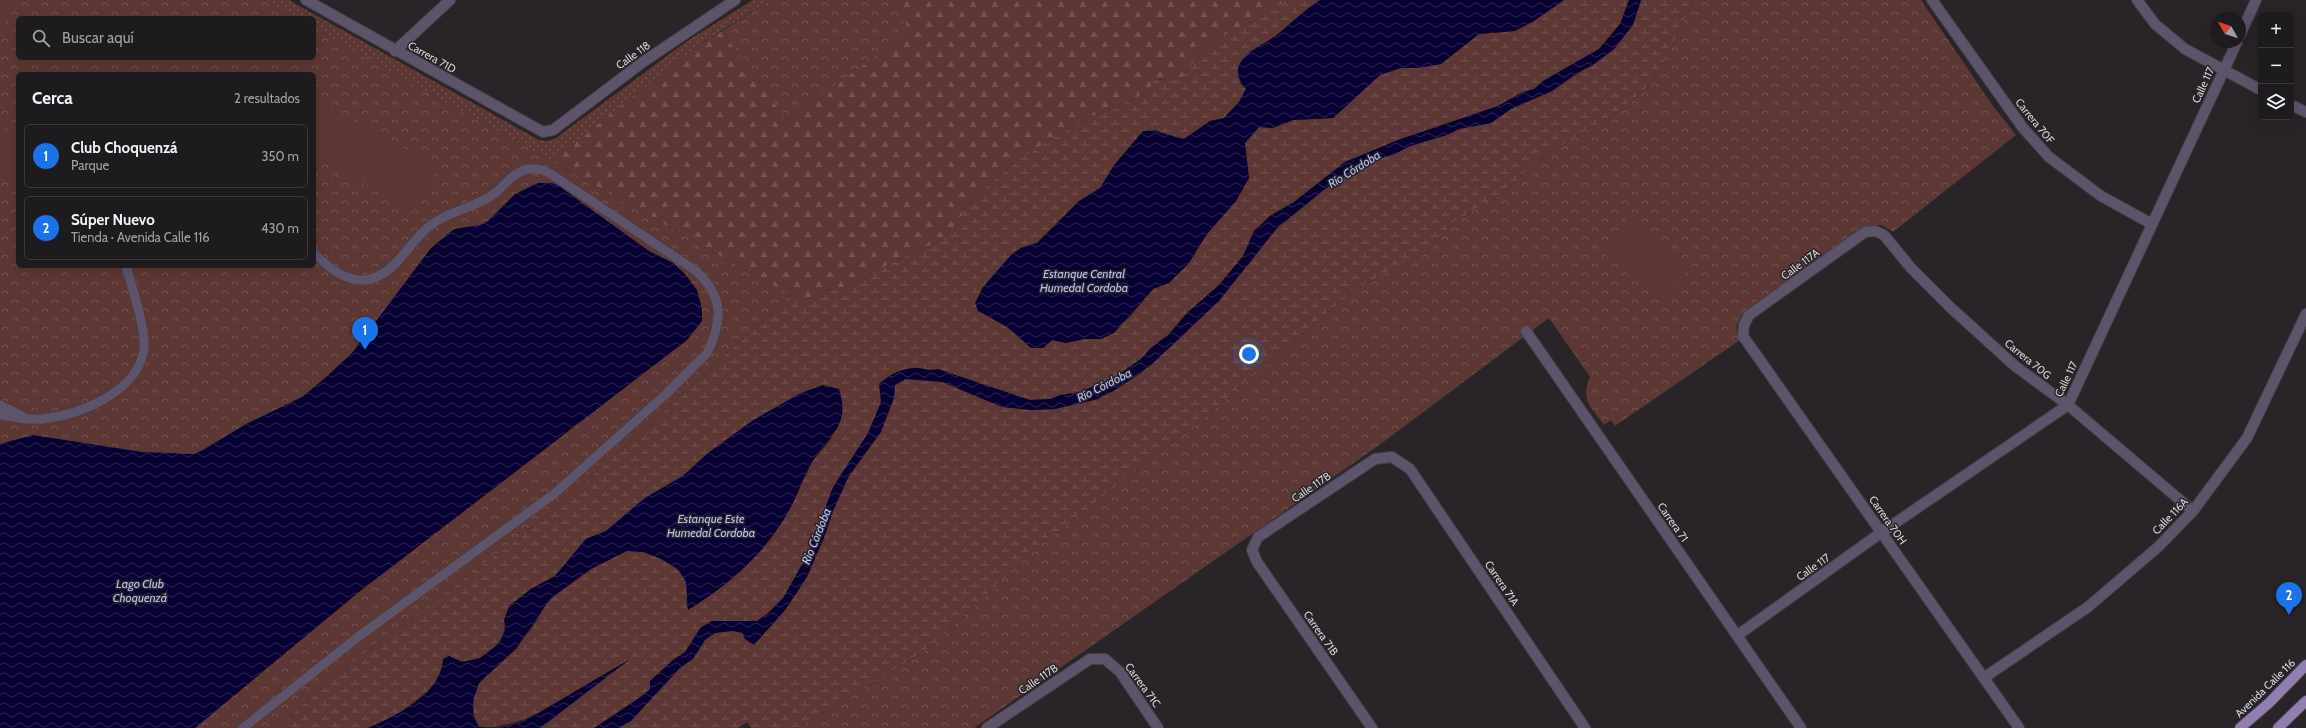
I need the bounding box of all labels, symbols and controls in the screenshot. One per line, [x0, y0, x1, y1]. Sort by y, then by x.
north arrow [2210, 12, 2246, 48]
map controls [2258, 12, 2294, 120]
button: + [2258, 12, 2294, 48]
search box [16, 16, 316, 60]
icon: search [30, 27, 52, 49]
text: Buscar aquí [62, 29, 134, 47]
street label: Carrera 71D [406, 38, 458, 76]
street label: Calle 118 [613, 38, 653, 72]
button: − [2258, 48, 2294, 84]
street label: Calle 117 [2189, 64, 2218, 105]
button: layers [2258, 84, 2294, 120]
text: Cerca [32, 88, 73, 108]
text: 2 resultados [234, 90, 300, 106]
street label: Carrera 70F [2012, 95, 2058, 147]
text: Club Choquenzá [71, 139, 178, 157]
water label: Río Córdoba [1325, 147, 1383, 191]
text: 1 [44, 148, 48, 164]
text: 350 m [262, 148, 299, 164]
text: Parque [71, 157, 109, 173]
text: Súper Nuevo [71, 211, 155, 229]
text: 2 [43, 220, 49, 236]
text: 430 m [261, 220, 299, 236]
text: Tienda · Avenida Calle 116 [71, 229, 210, 245]
street label: Calle 117A [1778, 245, 1822, 283]
water label: Estanque Central Humedal Cordoba [1040, 266, 1128, 295]
pin: 1 [352, 317, 378, 350]
street label: Carrera 70G [2002, 336, 2054, 382]
your location [1239, 344, 1259, 364]
street label: Calle 117 [2051, 358, 2081, 399]
water label: Río Córdoba [1074, 365, 1134, 405]
street label: Calle 117B [1289, 468, 1334, 505]
street label: Carrera 70H [1866, 493, 1910, 547]
street label: Calle 116A [2149, 495, 2191, 537]
street label: Carrera 71 [1654, 500, 1692, 544]
water label: Río Córdoba [798, 506, 834, 566]
water label: Estanque Este Humedal Cordoba [667, 511, 755, 540]
street label: Calle 117 [1793, 550, 1833, 584]
street label: Carrera 71A [1482, 558, 1522, 608]
water label: Lago Club Choquenzá [113, 576, 167, 605]
pin: 2 [2276, 582, 2302, 615]
street label: Carrera 71B [1301, 608, 1342, 658]
street label: Avenida Calle 116 [2232, 656, 2298, 720]
street label: Calle 117B [1016, 660, 1061, 697]
street label: Carrera 71C [1122, 660, 1164, 710]

